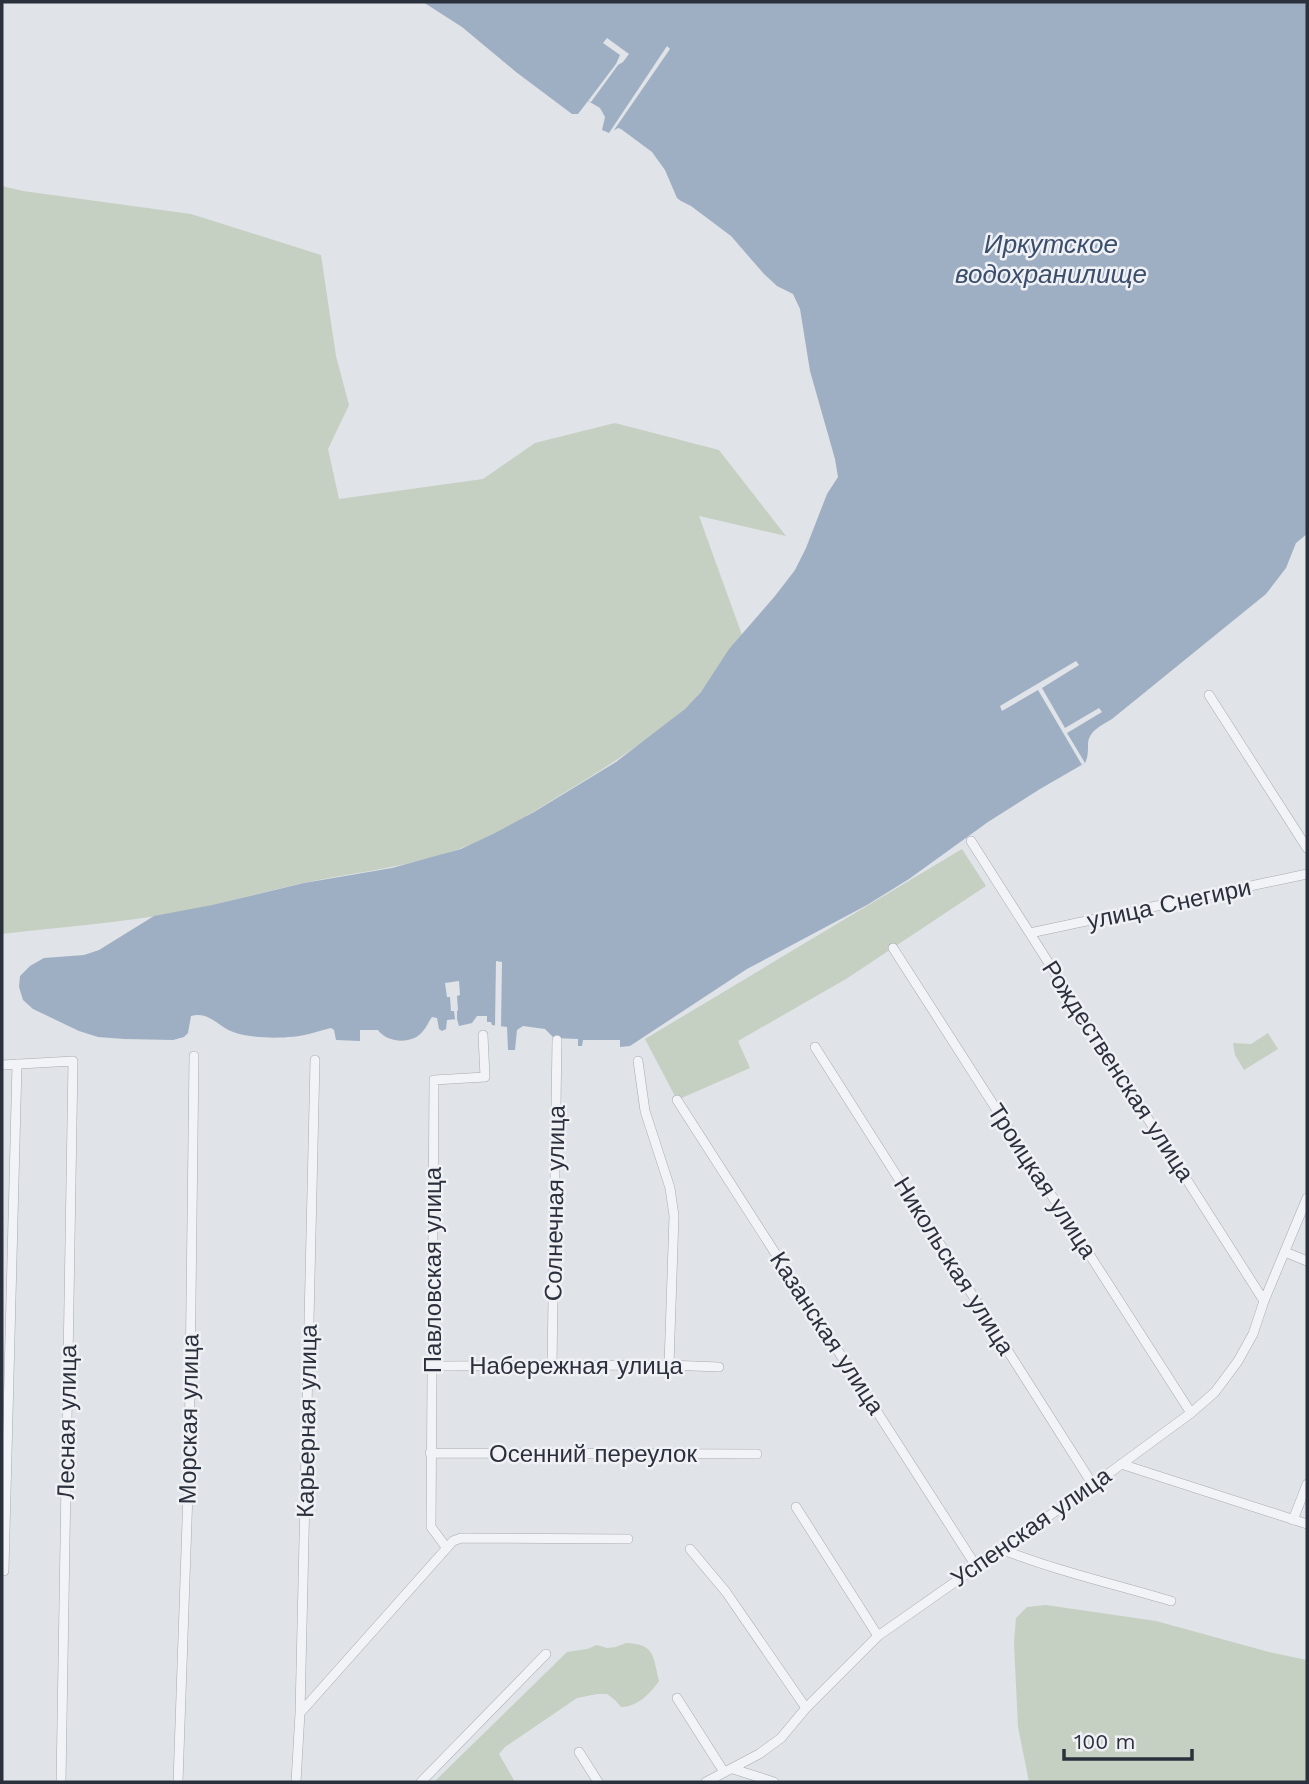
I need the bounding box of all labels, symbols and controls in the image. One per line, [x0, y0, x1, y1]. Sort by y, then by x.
water label: Иркутское водохранилище [955, 229, 1147, 289]
street label: улица Снегири [1084, 873, 1254, 935]
street label: Рождественская улица [1036, 956, 1200, 1187]
street label: Троицкая улица [982, 1098, 1103, 1264]
street label: Солнечная улица [539, 1104, 571, 1301]
street label: Павловская улица [419, 1166, 447, 1373]
street label: Никольская улица [888, 1172, 1020, 1361]
street label: Казанская улица [764, 1246, 890, 1420]
street label: Карьерная улица [291, 1323, 323, 1518]
street label: Морская улица [174, 1333, 204, 1504]
street label: Лесная улица [52, 1344, 82, 1500]
street label: Набережная улица [469, 1352, 684, 1380]
street label: Осенний переулок [489, 1440, 697, 1468]
street label: Успенская улица [946, 1461, 1117, 1593]
scale bar [1064, 1718, 1192, 1762]
text: 100 m [1074, 1729, 1136, 1754]

